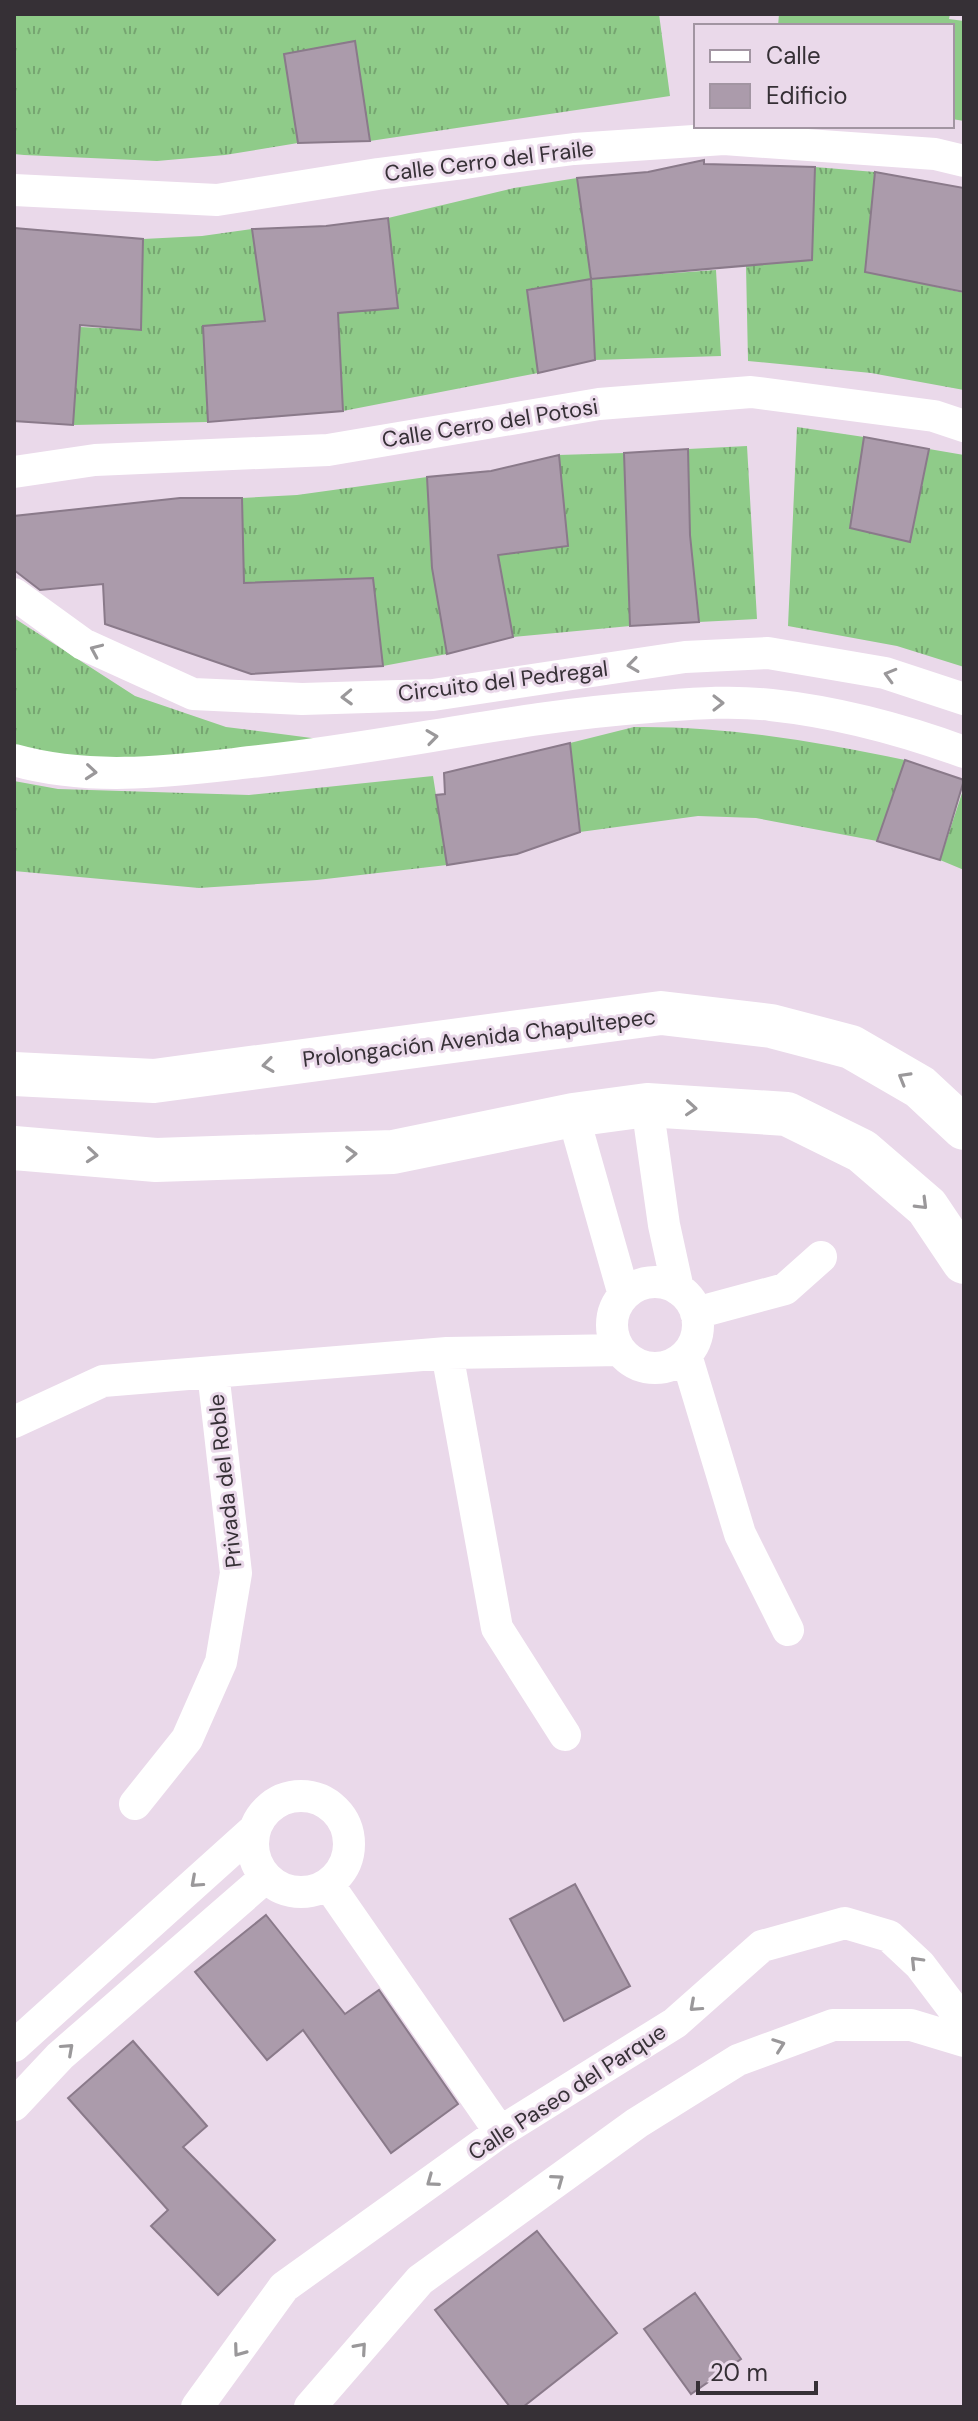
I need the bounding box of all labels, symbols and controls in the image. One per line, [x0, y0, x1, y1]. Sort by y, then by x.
legend [694, 24, 954, 128]
text: Calle [766, 40, 821, 71]
text: Edificio [766, 80, 848, 111]
street label: Calle Cerro del Fraile [383, 134, 595, 188]
street label: Calle Cerro del Potosi [380, 392, 600, 454]
one-way arrow [90, 644, 105, 660]
street label: Circuito del Pedregal [396, 654, 610, 708]
one-way arrow [626, 656, 640, 673]
one-way arrow [883, 668, 897, 685]
one-way arrow [340, 689, 353, 706]
one-way arrow [712, 694, 725, 712]
one-way arrow [426, 729, 439, 746]
one-way arrow [85, 763, 98, 780]
street label: Prolongación Avenida Chapultepec [301, 1002, 657, 1074]
one-way arrow [261, 1056, 274, 1073]
one-way arrow [899, 1072, 913, 1088]
one-way arrow [685, 1099, 698, 1116]
one-way arrow [345, 1145, 358, 1162]
one-way arrow [86, 1146, 99, 1163]
one-way arrow [912, 1195, 927, 1209]
street label: Privada del Roble [201, 1393, 249, 1569]
one-way arrow [191, 1872, 206, 1887]
one-way arrow [910, 1957, 925, 1971]
one-way arrow [689, 1996, 704, 2011]
street label: Calle Paseo del Parque [462, 2017, 672, 2167]
one-way arrow [771, 2038, 785, 2055]
one-way arrow [59, 2044, 74, 2058]
one-way arrow [426, 2171, 441, 2186]
one-way arrow [549, 2176, 564, 2190]
one-way arrow [234, 2342, 248, 2356]
one-way arrow [351, 2343, 366, 2357]
scale bar [698, 2345, 816, 2395]
text: 20 m [710, 2357, 768, 2388]

